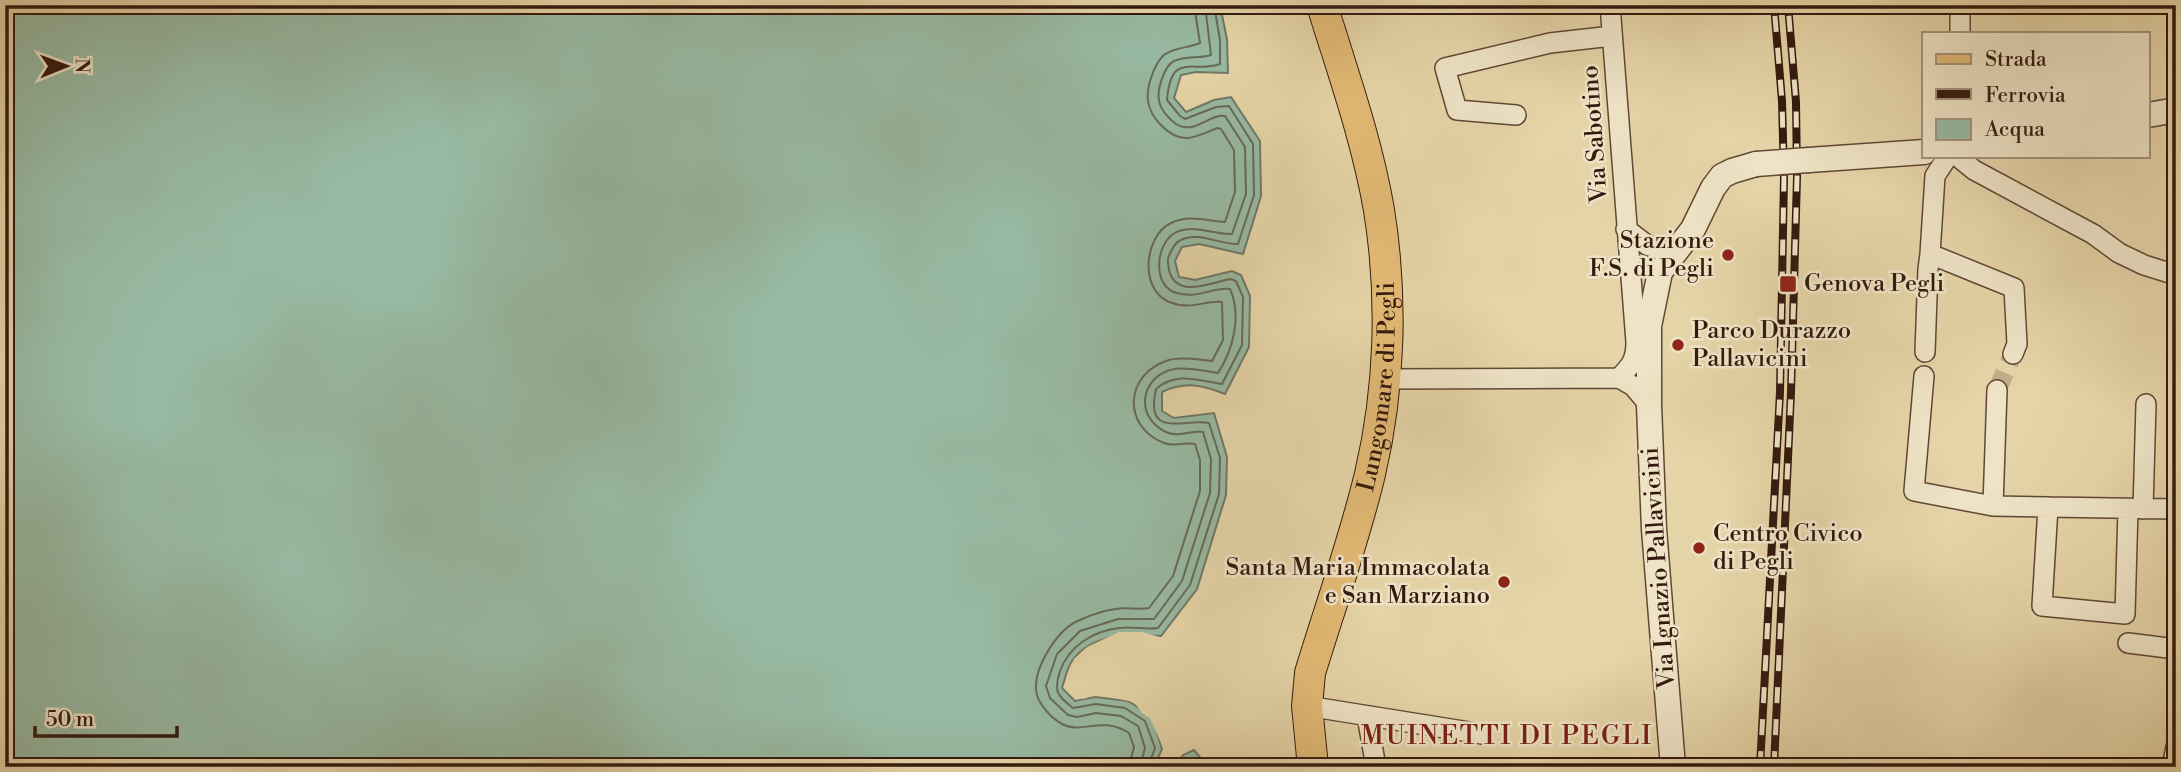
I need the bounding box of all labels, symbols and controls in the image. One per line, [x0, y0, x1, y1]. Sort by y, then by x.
north arrow [32, 32, 102, 102]
legend [1922, 32, 2150, 158]
text: Strada [1985, 47, 2047, 73]
text: N [70, 58, 94, 73]
street label: Via Sabotino [1575, 64, 1615, 205]
text: Ferrovia [1985, 83, 2066, 109]
text: Acqua [1984, 117, 2045, 143]
place label: Stazione F.S. di Pegli [1589, 226, 1714, 284]
marker: Stazione F.S. di Pegli [1720, 247, 1736, 263]
place label: Genova Pegli [1804, 269, 1945, 299]
marker: Genova Pegli [1778, 274, 1798, 294]
street label: Lungomare di Pegli [1351, 281, 1403, 495]
place label: Parco Durazzo Pallavicini [1692, 316, 1851, 374]
marker: Parco Durazzo Pallavicini [1670, 337, 1686, 353]
street label: Via Ignazio Pallavicini [1636, 446, 1682, 691]
place label: Centro Civico di Pegli [1713, 519, 1863, 577]
marker: Centro Civico di Pegli [1691, 540, 1707, 556]
place label: Santa Maria Immacolata e San Marziano [1225, 553, 1491, 611]
marker: Santa Maria Immacolata e San Marziano [1496, 574, 1512, 590]
scale bar [35, 695, 177, 739]
text: 50 m [46, 707, 94, 733]
district label: MUINETTI DI PEGLI [1361, 720, 1653, 752]

